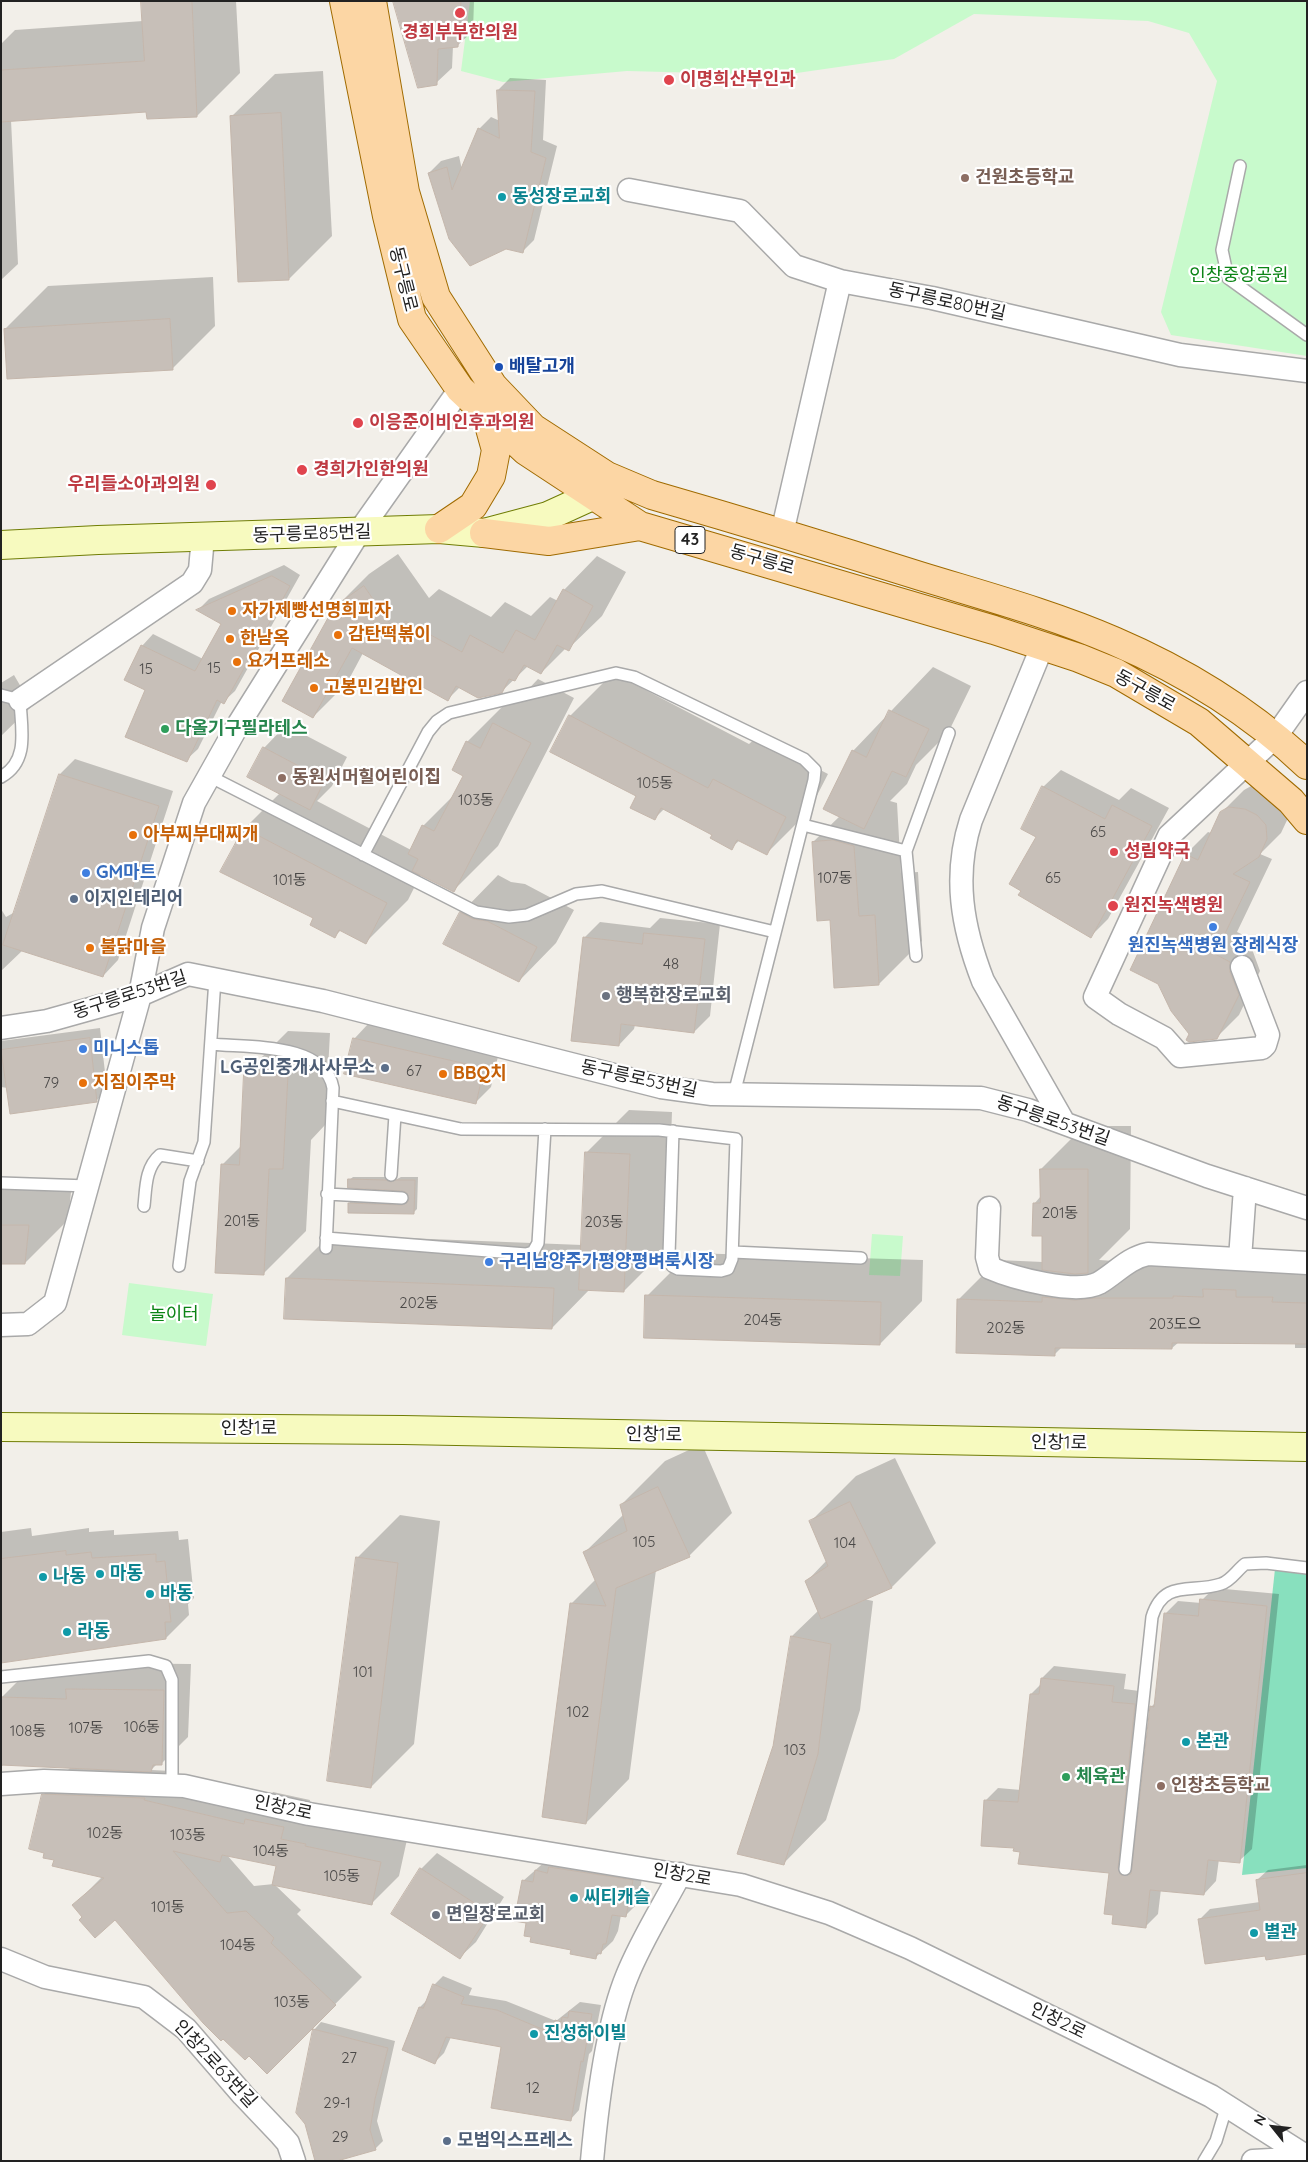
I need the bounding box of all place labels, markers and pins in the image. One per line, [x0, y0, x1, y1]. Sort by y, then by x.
marker: 경희부부한의원 [453, 6, 467, 20]
place label: 경희부부한의원 [402, 22, 518, 44]
place label: 이명희산부인과 [680, 69, 796, 91]
marker: 이명희산부인과 [662, 73, 676, 87]
place label: 건원초등학교 [975, 167, 1074, 189]
marker: 건원초등학교 [959, 172, 971, 184]
place label: 동성장로교회 [512, 186, 611, 208]
marker: 동성장로교회 [496, 191, 508, 203]
place label: 배탈고개 [509, 356, 575, 378]
marker: 배탈고개 [493, 361, 505, 373]
place label: 이응준이비인후과의원 [369, 412, 535, 434]
marker: 이응준이비인후과의원 [351, 416, 365, 430]
place label: 경희가인한의원 [313, 459, 429, 481]
marker: 경희가인한의원 [295, 463, 309, 477]
place label: 우리들소아과의원 [68, 474, 200, 496]
marker: 우리들소아과의원 [204, 478, 218, 492]
place label: 자가제빵선명희피자 [242, 600, 391, 622]
marker: 자가제빵선명희피자 [226, 605, 238, 617]
place label: 감탄떡볶이 [348, 624, 431, 646]
place label: 한남옥 [240, 628, 290, 650]
marker: 감탄떡볶이 [332, 629, 344, 641]
marker: 한남옥 [224, 633, 236, 645]
place label: 요거프레소 [247, 651, 330, 673]
marker: 요거프레소 [231, 656, 243, 668]
place label: 고봉민김밥인 [324, 677, 423, 699]
marker: 고봉민김밥인 [308, 682, 320, 694]
place label: 다올기구필라테스 [175, 718, 307, 740]
marker: 다올기구필라테스 [159, 723, 171, 735]
place label: 동원서머힐어린이집 [292, 767, 441, 789]
marker: 동원서머힐어린이집 [276, 772, 288, 784]
place label: 아부찌부대찌개 [143, 824, 259, 846]
marker: 아부찌부대찌개 [127, 829, 139, 841]
place label: 성림약국 [1124, 841, 1190, 863]
marker: 성림약국 [1108, 846, 1120, 858]
place label: GM마트 [96, 862, 156, 884]
marker: GM마트 [80, 867, 92, 879]
place label: 이지인테리어 [84, 888, 183, 910]
marker: 이지인테리어 [68, 893, 80, 905]
place label: 원진녹색병원 [1124, 895, 1223, 917]
marker: 원진녹색병원 [1106, 899, 1120, 913]
marker: 원진녹색병원 장례식장 [1207, 921, 1219, 933]
place label: 원진녹색병원 장례식장 [1128, 935, 1298, 957]
place label: 불닭마을 [100, 937, 166, 959]
marker: 불닭마을 [84, 942, 96, 954]
place label: 행복한장로교회 [616, 985, 732, 1007]
marker: 행복한장로교회 [600, 990, 612, 1002]
place label: 미니스톱 [93, 1038, 159, 1060]
marker: 미니스톱 [77, 1043, 89, 1055]
place label: LG공인중개사사무소 [220, 1057, 375, 1079]
marker: LG공인중개사사무소 [379, 1062, 391, 1074]
place label: BBQ치 [453, 1063, 507, 1085]
marker: BBQ치 [437, 1068, 449, 1080]
place label: 지짐이주막 [93, 1072, 176, 1094]
marker: 지짐이주막 [77, 1077, 89, 1089]
place label: 구리남양주가평양평벼룩시장 [499, 1251, 714, 1273]
marker: 구리남양주가평양평벼룩시장 [483, 1256, 495, 1268]
place label: 마동 [110, 1563, 143, 1585]
place label: 나동 [53, 1566, 86, 1588]
marker: 마동 [94, 1568, 106, 1580]
marker: 나동 [37, 1571, 49, 1583]
place label: 바동 [160, 1583, 193, 1605]
marker: 바동 [144, 1588, 156, 1600]
place label: 라동 [77, 1621, 110, 1643]
marker: 라동 [61, 1626, 73, 1638]
place label: 본관 [1196, 1731, 1229, 1753]
marker: 본관 [1180, 1736, 1192, 1748]
place label: 체육관 [1076, 1766, 1126, 1788]
marker: 체육관 [1060, 1771, 1072, 1783]
place label: 인창초등학교 [1171, 1775, 1270, 1797]
marker: 인창초등학교 [1155, 1780, 1167, 1792]
place label: 씨티캐슬 [584, 1887, 650, 1909]
marker: 씨티캐슬 [568, 1892, 580, 1904]
place label: 면일장로교회 [446, 1904, 545, 1926]
marker: 면일장로교회 [430, 1909, 442, 1921]
place label: 별관 [1264, 1922, 1297, 1944]
marker: 별관 [1248, 1927, 1260, 1939]
place label: 진성하이빌 [544, 2023, 627, 2045]
marker: 진성하이빌 [528, 2028, 540, 2040]
place label: 모범익스프레스 [457, 2130, 573, 2152]
marker: 모범익스프레스 [441, 2135, 453, 2147]

